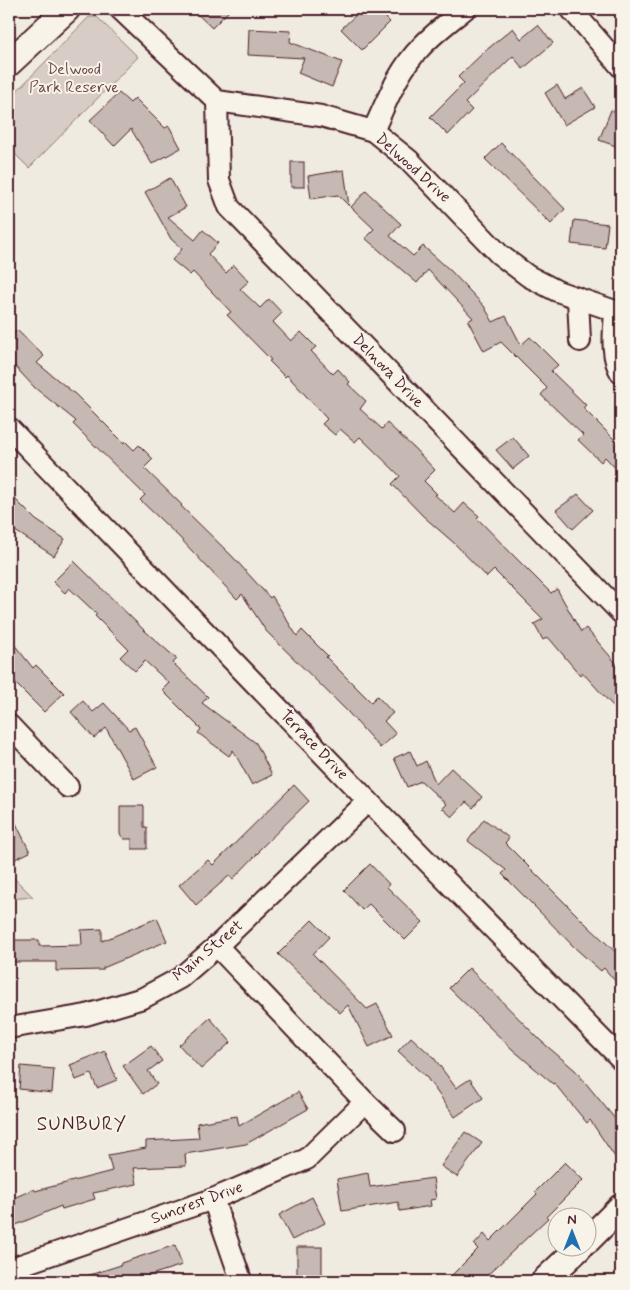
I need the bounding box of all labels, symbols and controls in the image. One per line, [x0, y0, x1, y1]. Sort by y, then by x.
park label: Delwood Park Reserve [29, 59, 119, 98]
street label: Delwood Drive [371, 129, 455, 207]
street label: Delnova Drive [347, 329, 429, 413]
street label: Terrace Drive [275, 705, 353, 785]
street label: Main Street [168, 915, 248, 987]
district label: SUNBURY [37, 1112, 127, 1137]
street label: Suncrest Drive [148, 1177, 246, 1229]
north arrow [548, 1208, 598, 1258]
text: N [567, 1211, 577, 1229]

